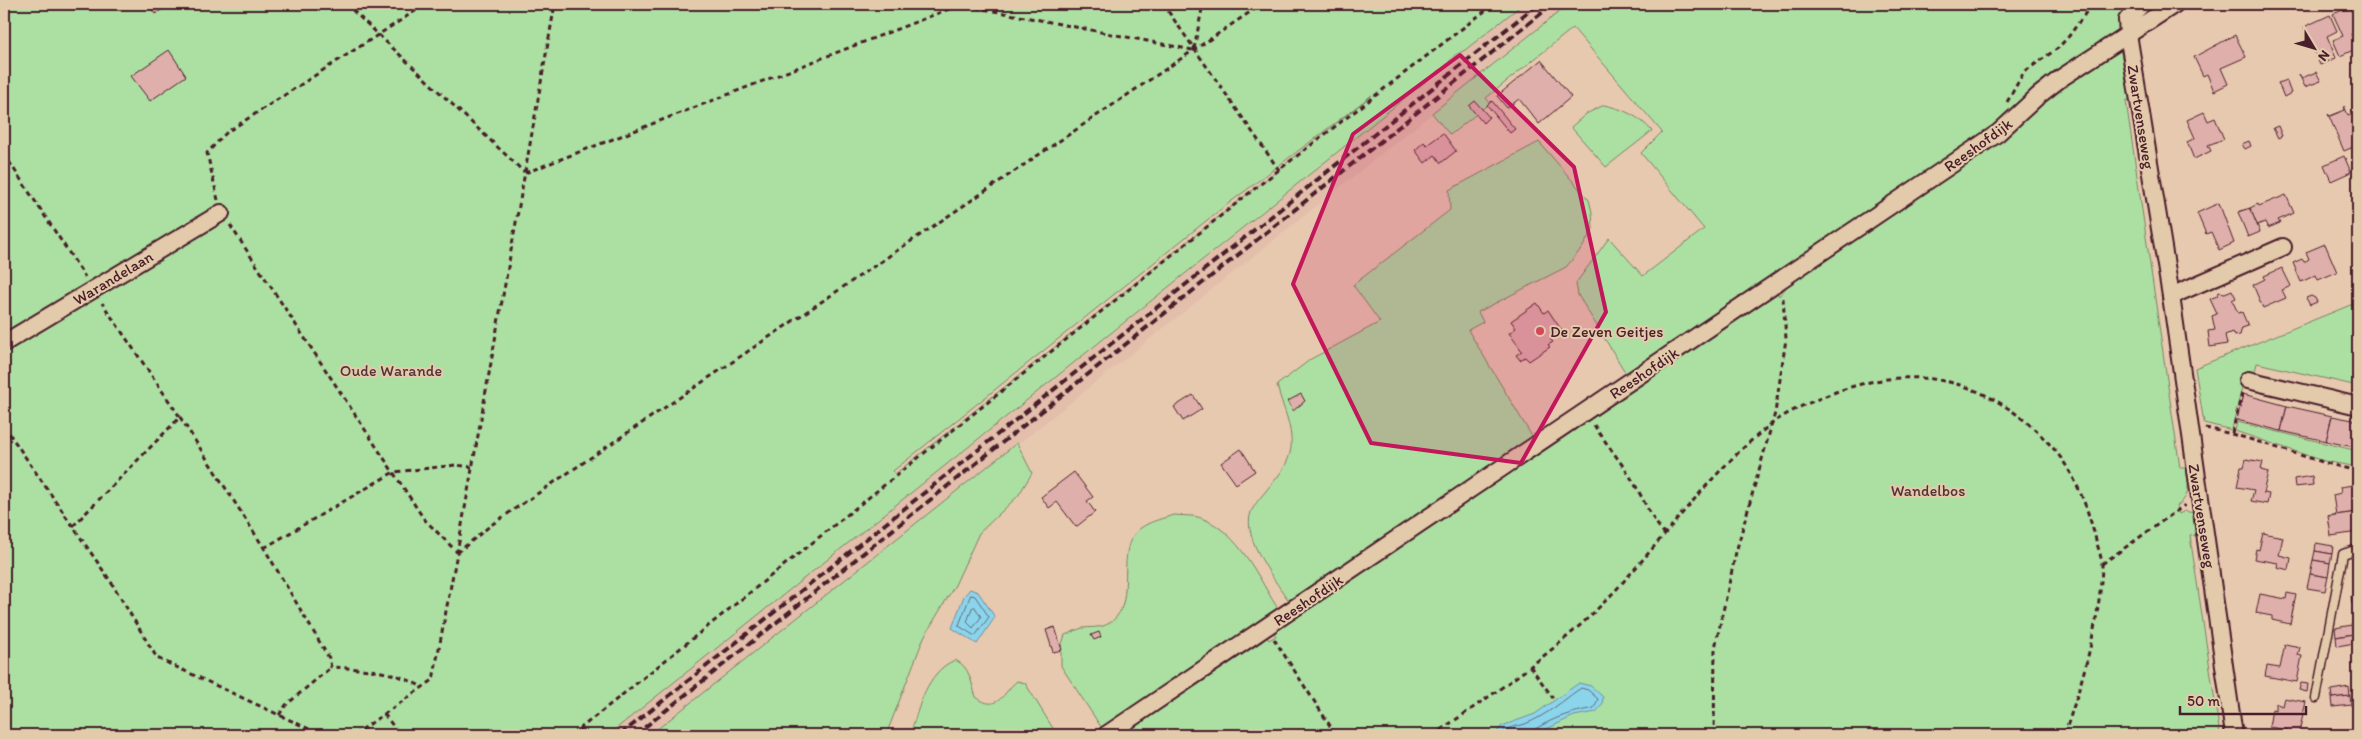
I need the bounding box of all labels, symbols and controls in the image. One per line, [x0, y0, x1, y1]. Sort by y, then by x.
north arrow [2290, 22, 2340, 72]
text: N [2314, 47, 2333, 65]
street label: Zwartvenseweg [2123, 63, 2159, 171]
street label: Reeshofdijk [1940, 114, 2016, 176]
street label: Warandelaan [70, 246, 157, 309]
place label: De Zeven Geitjes [1550, 322, 1663, 341]
marker: De Zeven Geitjes [1534, 325, 1546, 337]
street label: Reeshofdijk [1606, 343, 1683, 403]
park label: Oude Warande [340, 361, 442, 380]
street label: Zwartvenseweg [2184, 462, 2220, 570]
park label: Wandelbos [1891, 481, 1965, 500]
street label: Reeshofdijk [1270, 570, 1347, 630]
scale bar [2180, 684, 2306, 716]
text: 50 m [2187, 692, 2220, 710]

